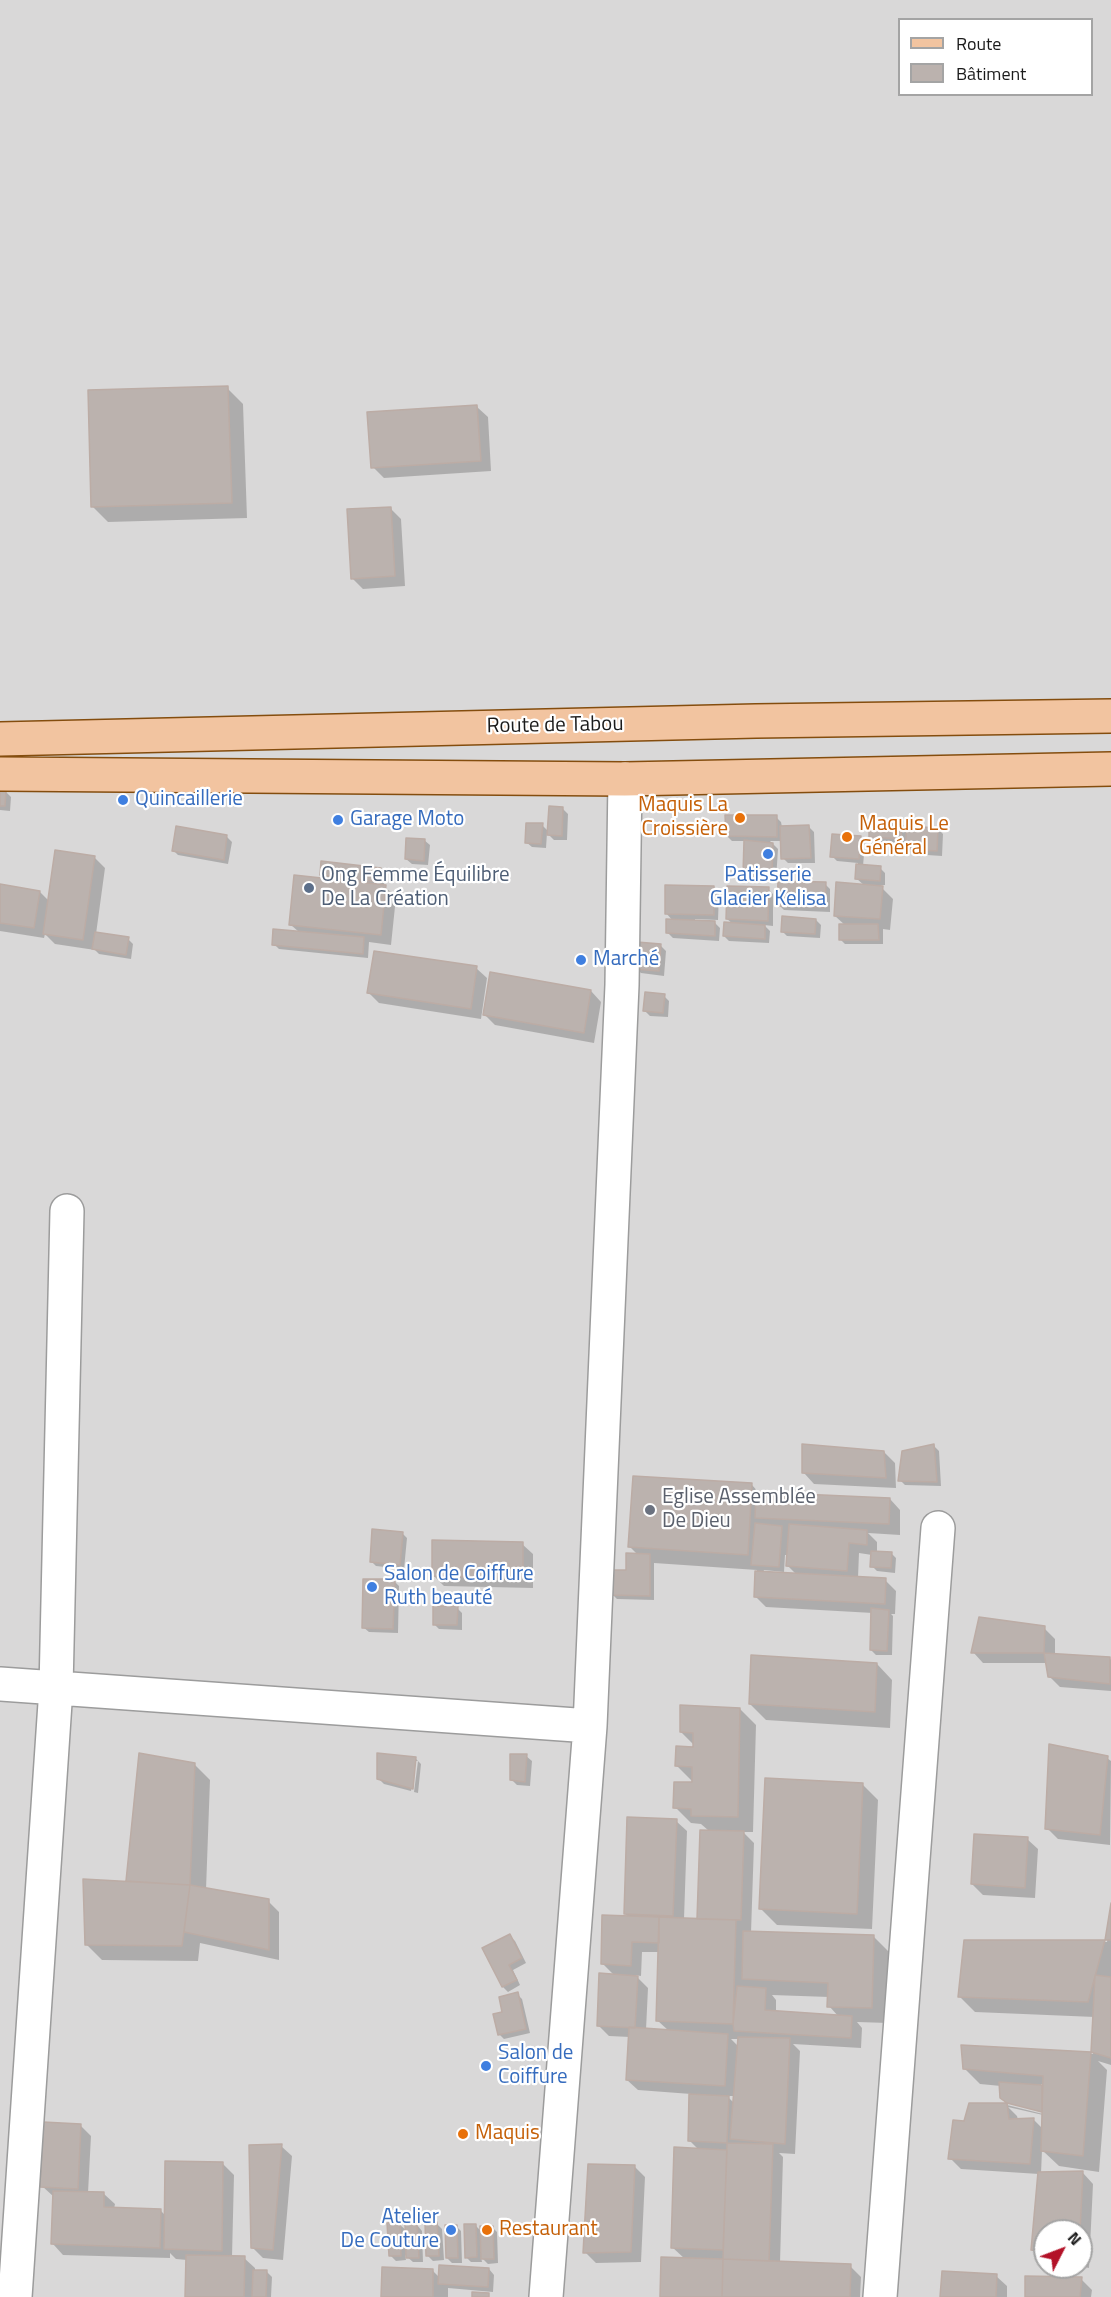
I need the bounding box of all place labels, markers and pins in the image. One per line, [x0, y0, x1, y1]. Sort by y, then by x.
place label: Quincaillerie [135, 787, 243, 813]
marker: Quincaillerie [116, 793, 130, 807]
place label: Maquis La Croissière [638, 793, 728, 843]
place label: Garage Moto [350, 807, 464, 833]
marker: Maquis La Croissière [733, 811, 747, 825]
place label: Maquis Le Général [859, 812, 949, 862]
marker: Garage Moto [331, 813, 345, 827]
marker: Maquis Le Général [840, 830, 854, 844]
marker: Patisserie Glacier Kelisa [761, 847, 775, 861]
place label: Ong Femme Équilibre De La Création [321, 863, 510, 913]
place label: Patisserie Glacier Kelisa [710, 863, 826, 913]
marker: Ong Femme Équilibre De La Création [302, 881, 316, 895]
place label: Marché [593, 947, 659, 973]
marker: Marché [574, 953, 588, 967]
place label: Eglise Assemblée De Dieu [662, 1485, 816, 1535]
marker: Eglise Assemblée De Dieu [643, 1503, 657, 1517]
place label: Salon de Coiffure Ruth beauté [384, 1562, 534, 1612]
marker: Salon de Coiffure Ruth beauté [365, 1580, 379, 1594]
place label: Salon de Coiffure [498, 2041, 573, 2091]
marker: Salon de Coiffure [479, 2059, 493, 2073]
place label: Maquis [475, 2121, 540, 2147]
marker: Maquis [456, 2127, 470, 2141]
place label: Atelier De Couture [341, 2205, 439, 2255]
place label: Restaurant [499, 2217, 598, 2243]
marker: Atelier De Couture [444, 2223, 458, 2237]
marker: Restaurant [480, 2223, 494, 2237]

